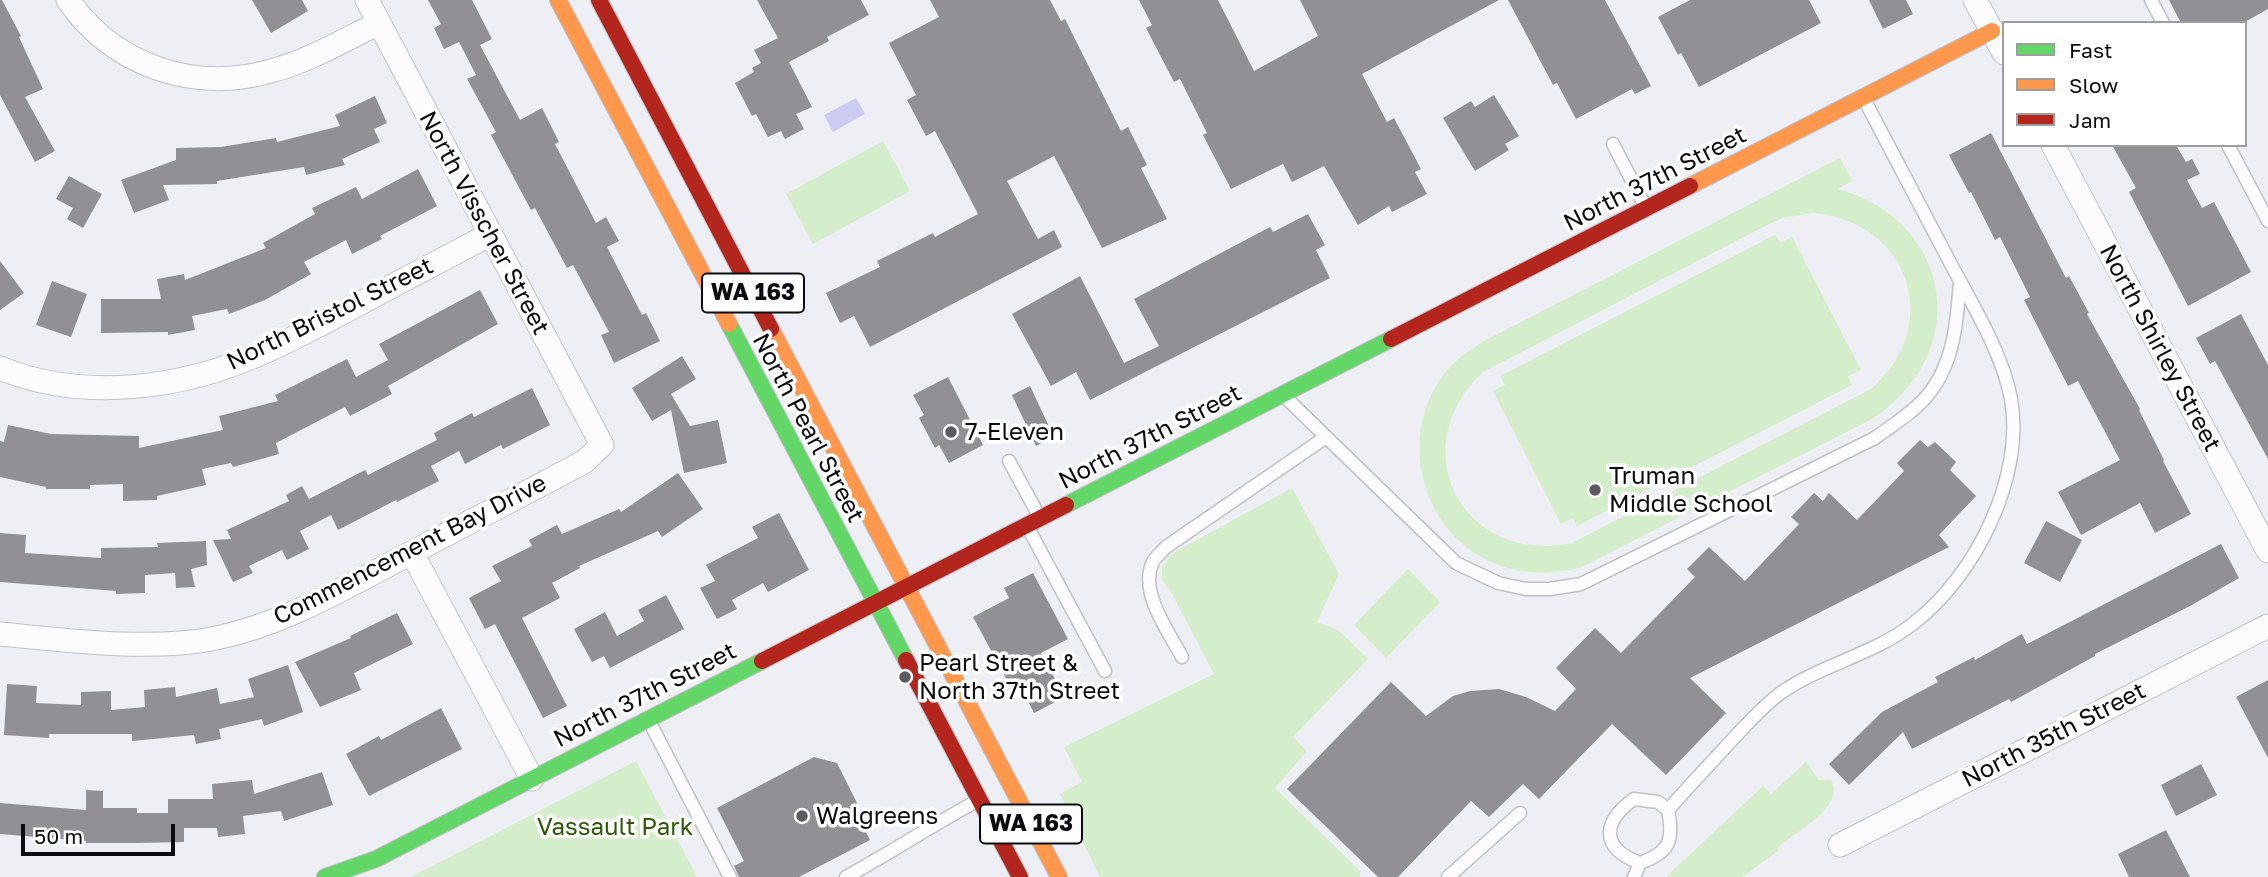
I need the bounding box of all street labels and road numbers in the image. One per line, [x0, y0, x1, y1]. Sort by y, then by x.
street label: North Visscher Street [413, 106, 555, 340]
street label: North 37th Street [1559, 121, 1751, 237]
street label: North Shirley Street [2093, 240, 2227, 456]
street label: North Bristol Street [222, 251, 438, 377]
road number: WA 163 [702, 274, 804, 312]
street label: North Pearl Street [746, 329, 870, 527]
street label: North 37th Street [1054, 379, 1246, 495]
street label: Commencement Bay Drive [269, 469, 551, 631]
street label: North 37th Street [549, 637, 741, 753]
street label: North 35th Street [1957, 676, 2151, 794]
road number: WA 163 [980, 804, 1082, 844]

